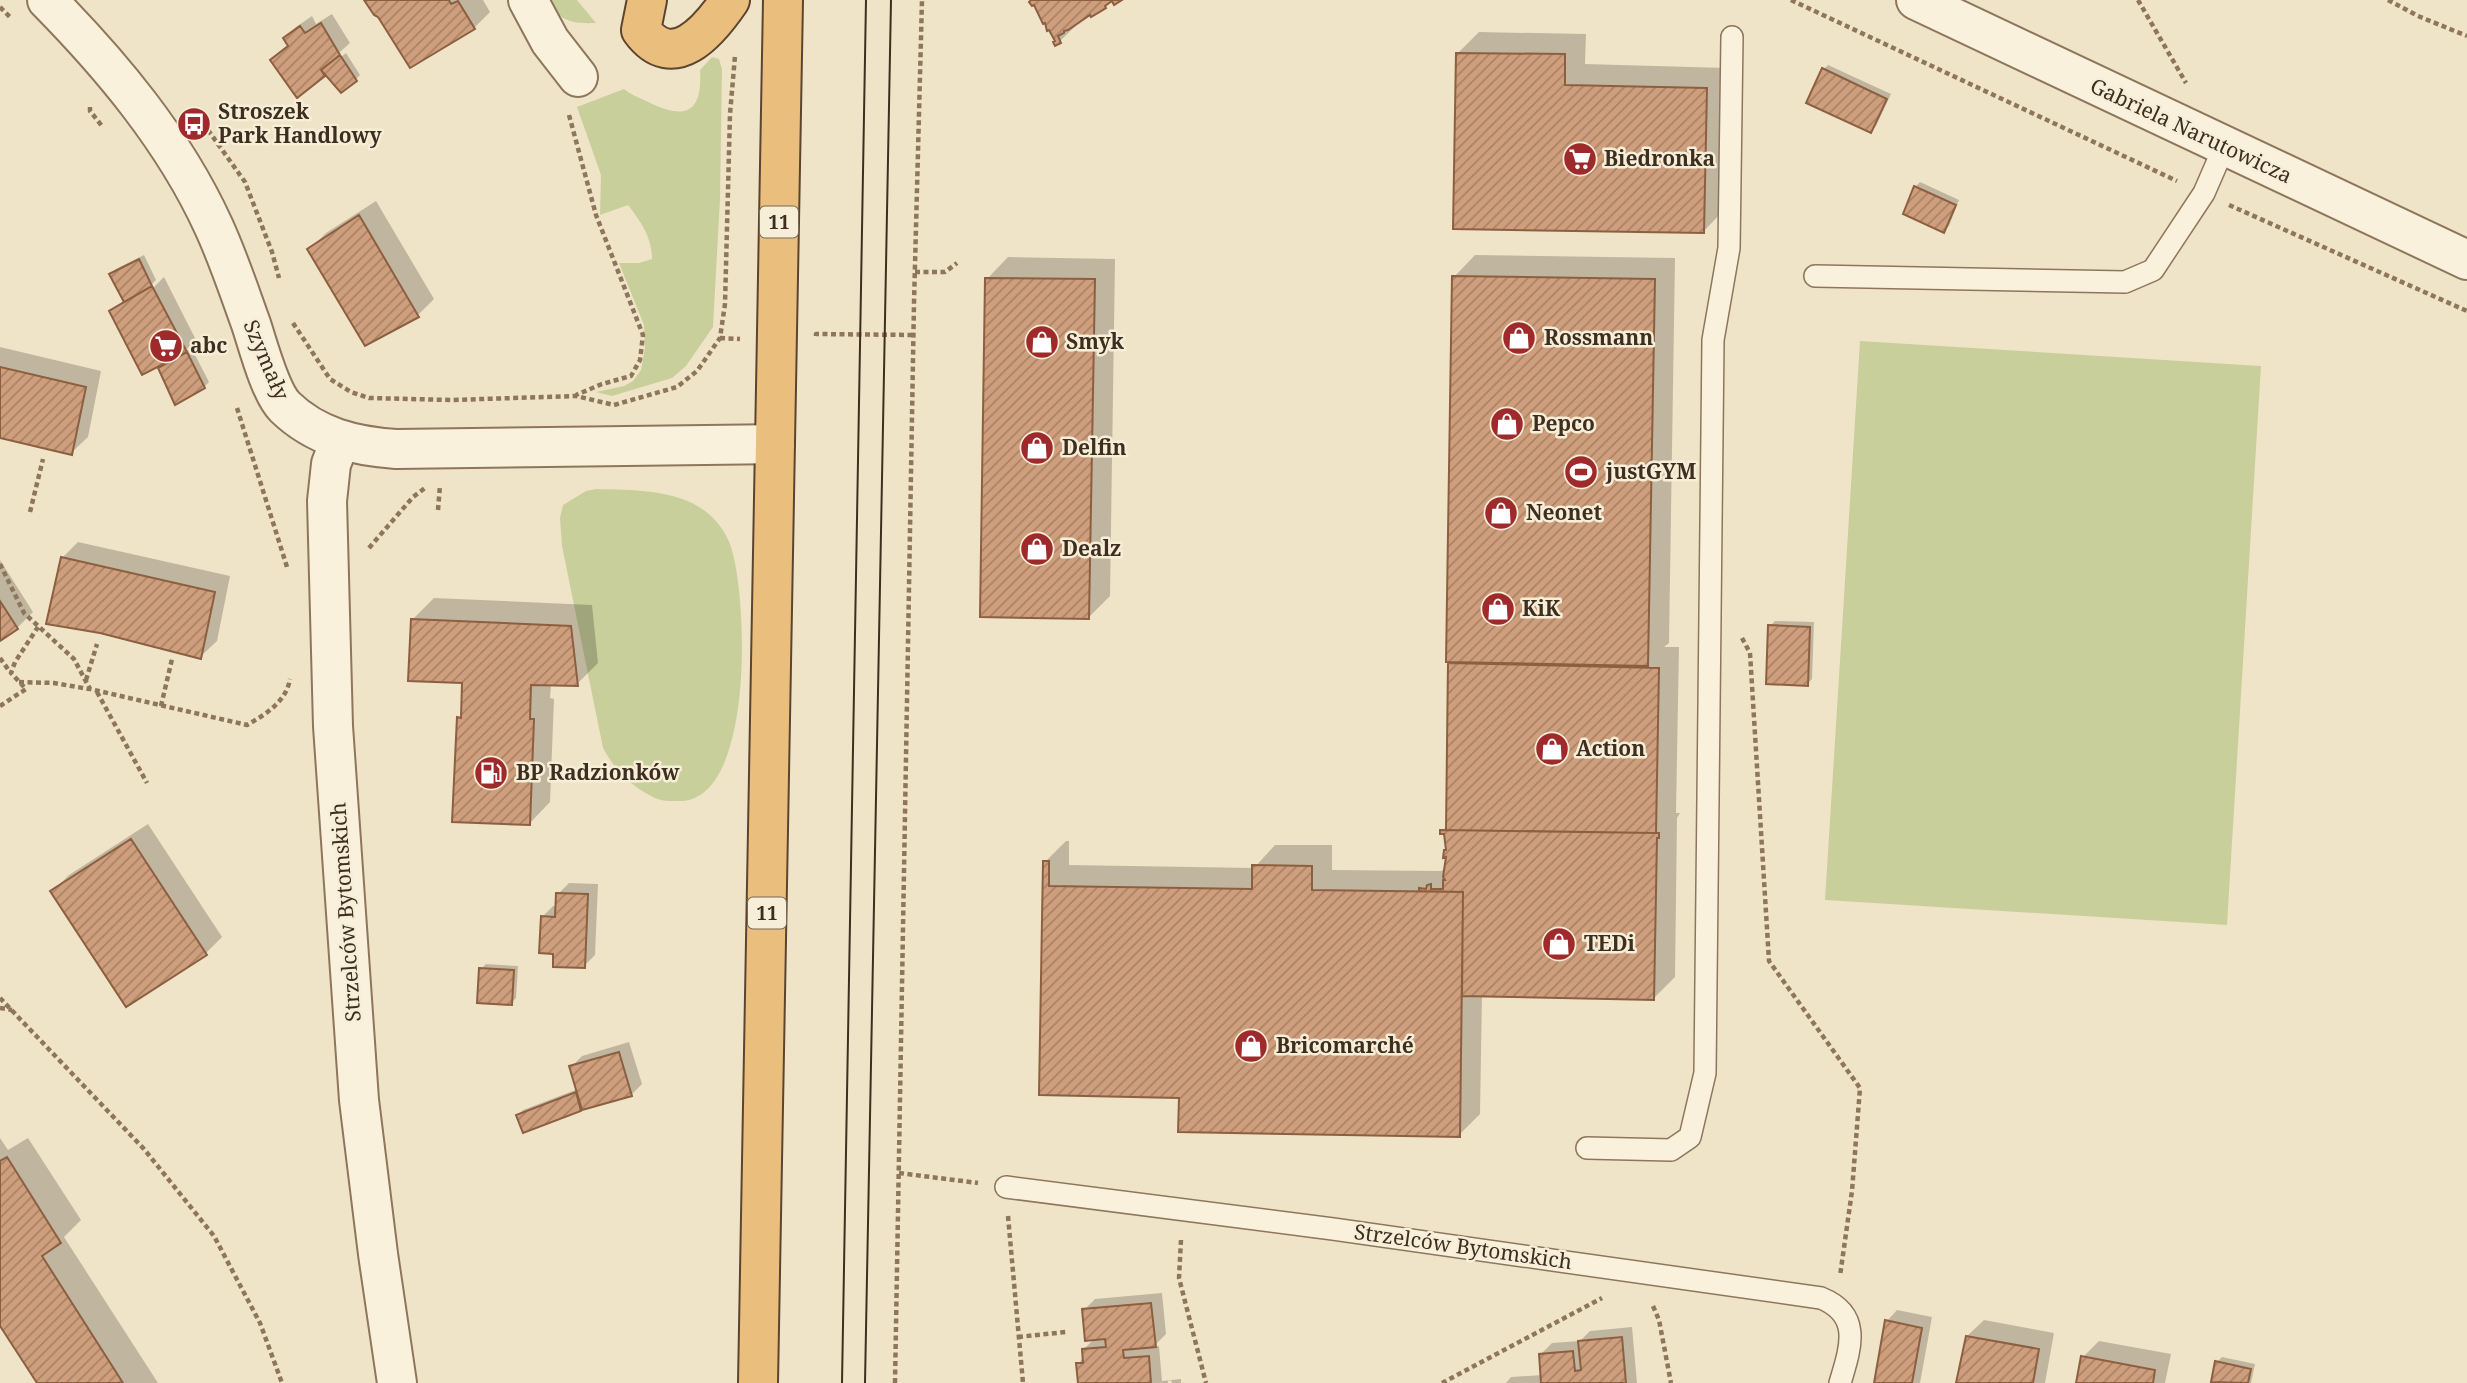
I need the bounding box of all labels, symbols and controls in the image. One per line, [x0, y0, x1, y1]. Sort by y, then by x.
street label: Gabriela Narutowicza [2086, 71, 2297, 189]
place label: Stroszek Park Handlowy [218, 97, 383, 149]
bus stop icon: Stroszek Park Handlowy [175, 105, 213, 143]
supermarket icon: Biedronka [1561, 140, 1599, 178]
place label: Biedronka [1604, 144, 1715, 172]
road number: 11 [760, 206, 798, 238]
street label: Szymały [238, 315, 296, 404]
shop icon: Rossmann [1500, 319, 1538, 357]
shop icon: Smyk [1023, 323, 1061, 361]
place label: Rossmann [1544, 323, 1653, 351]
supermarket icon: abc [147, 327, 185, 365]
place label: Smyk [1066, 327, 1125, 355]
place label: abc [190, 331, 227, 359]
shop icon: Pepco [1488, 405, 1526, 443]
place label: Pepco [1532, 409, 1595, 437]
shop icon: Delfin [1018, 429, 1056, 467]
place label: Delfin [1062, 433, 1127, 461]
sports icon: justGYM [1562, 453, 1600, 491]
place label: justGYM [1605, 457, 1696, 485]
shop icon: Neonet [1482, 494, 1520, 532]
place label: Neonet [1526, 498, 1602, 526]
shop icon: Dealz [1018, 530, 1056, 568]
place label: Dealz [1062, 534, 1121, 562]
shop icon: KiK [1479, 590, 1517, 628]
place label: KiK [1522, 594, 1561, 622]
shop icon: Action [1533, 730, 1571, 768]
place label: Action [1576, 734, 1645, 762]
fuel station icon: BP Radzionków [472, 754, 510, 792]
place label: BP Radzionków [516, 758, 679, 786]
street label: Strzelców Bytomskich [323, 801, 367, 1023]
road number: 11 [748, 897, 786, 928]
shop icon: TEDi [1540, 925, 1578, 963]
place label: TEDi [1584, 929, 1636, 957]
shop icon: Bricomarché [1232, 1027, 1270, 1065]
place label: Bricomarché [1276, 1031, 1414, 1059]
street label: Strzelców Bytomskich [1352, 1217, 1574, 1275]

